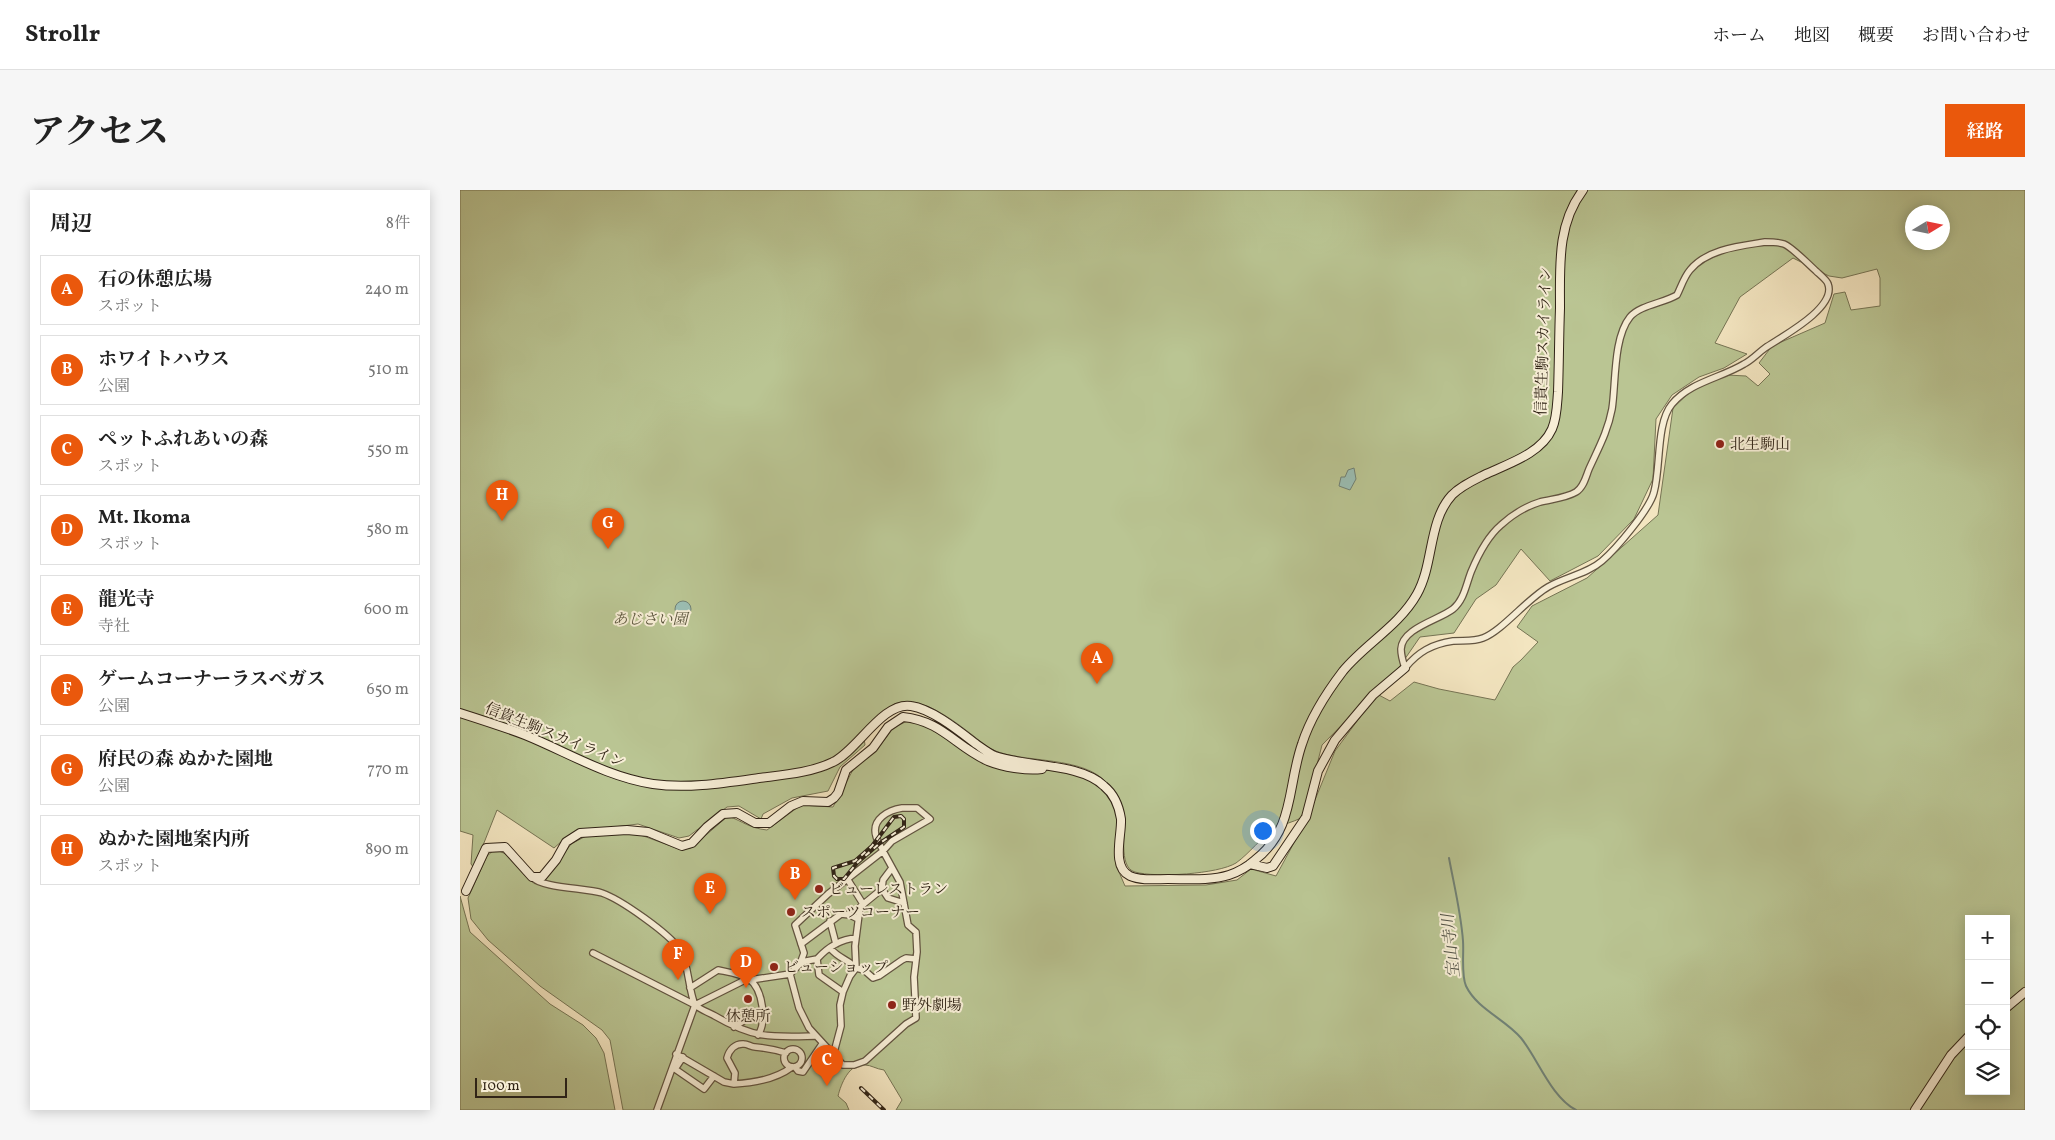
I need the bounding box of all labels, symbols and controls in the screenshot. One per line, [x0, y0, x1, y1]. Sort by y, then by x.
text: Strollr [25, 18, 100, 52]
text: ホーム [1712, 24, 1766, 49]
text: 地図 [1794, 24, 1830, 49]
text: 概要 [1858, 24, 1894, 49]
text: お問い合わせ [1922, 24, 2030, 49]
button: 経路 [1945, 104, 2025, 157]
text: アクセス [30, 110, 169, 158]
north arrow [1905, 205, 1950, 250]
text: 周辺 [50, 210, 92, 239]
text: 8件 [386, 213, 410, 235]
street label: 信貴生駒スカイライン [1531, 266, 1558, 416]
text: 石の休憩広場 [98, 267, 212, 293]
text: A [61, 279, 73, 301]
text: 240 m [365, 279, 409, 301]
text: スポット [98, 296, 162, 318]
text: ホワイトハウス [98, 347, 229, 373]
text: B [62, 359, 72, 381]
text: 510 m [368, 359, 409, 381]
text: 公園 [98, 376, 130, 398]
text: ペットふれあいの森 [98, 427, 268, 453]
place label: 北生駒山 [1730, 435, 1790, 456]
marker: 北生駒山 [1714, 438, 1726, 450]
text: C [62, 439, 72, 461]
text: 550 m [367, 439, 409, 461]
text: スポット [98, 456, 162, 478]
pin: H [486, 480, 518, 521]
text: Mt. Ikoma [98, 505, 191, 531]
pin: G [592, 508, 624, 549]
text: D [61, 519, 73, 541]
text: 580 m [366, 519, 409, 541]
text: スポット [98, 534, 162, 556]
text: 龍光寺 [98, 587, 155, 613]
text: E [62, 599, 72, 621]
text: 600 m [364, 599, 409, 621]
park label: あじさい園 [612, 610, 690, 631]
text: 寺社 [98, 616, 130, 638]
pin: A [1081, 643, 1113, 684]
text: ゲームコーナーラスベガス [98, 667, 325, 693]
text: F [62, 679, 72, 701]
text: 650 m [367, 679, 409, 701]
text: 公園 [98, 696, 130, 718]
street label: 信貴生駒スカイライン [481, 699, 627, 774]
text: 府民の森 ぬかた園地 [98, 747, 273, 773]
text: G [61, 759, 73, 781]
text: 770 m [367, 759, 409, 781]
text: 公園 [98, 776, 130, 798]
your location [1250, 818, 1276, 844]
text: ぬかた園地案内所 [98, 827, 250, 853]
text: H [61, 839, 73, 861]
text: 890 m [365, 839, 409, 861]
text: スポット [98, 856, 162, 878]
pin: B [779, 859, 811, 900]
pin: E [694, 873, 726, 914]
place label: ビューレストラン [829, 880, 948, 901]
marker: ビューレストラン [813, 883, 825, 895]
place label: スポーツコーナー [801, 903, 920, 924]
marker: スポーツコーナー [785, 906, 797, 918]
water label: 宝山寺川 [1437, 911, 1466, 979]
map controls [1965, 915, 2010, 1095]
button: + [1965, 915, 2010, 960]
pin: F [662, 939, 694, 980]
pin: D [730, 947, 762, 988]
place label: ビューショップ [784, 958, 888, 979]
button: − [1965, 960, 2010, 1005]
marker: ビューショップ [768, 961, 780, 973]
marker: 休憩所 [742, 993, 754, 1005]
place label: 野外劇場 [902, 996, 962, 1017]
marker: 野外劇場 [886, 999, 898, 1011]
button: locate [1965, 1005, 2010, 1050]
place label: 休憩所 [725, 1007, 771, 1028]
pin: C [811, 1045, 843, 1086]
button: layers [1965, 1050, 2010, 1095]
scale bar [475, 1075, 568, 1098]
text: 100 m [482, 1077, 520, 1096]

